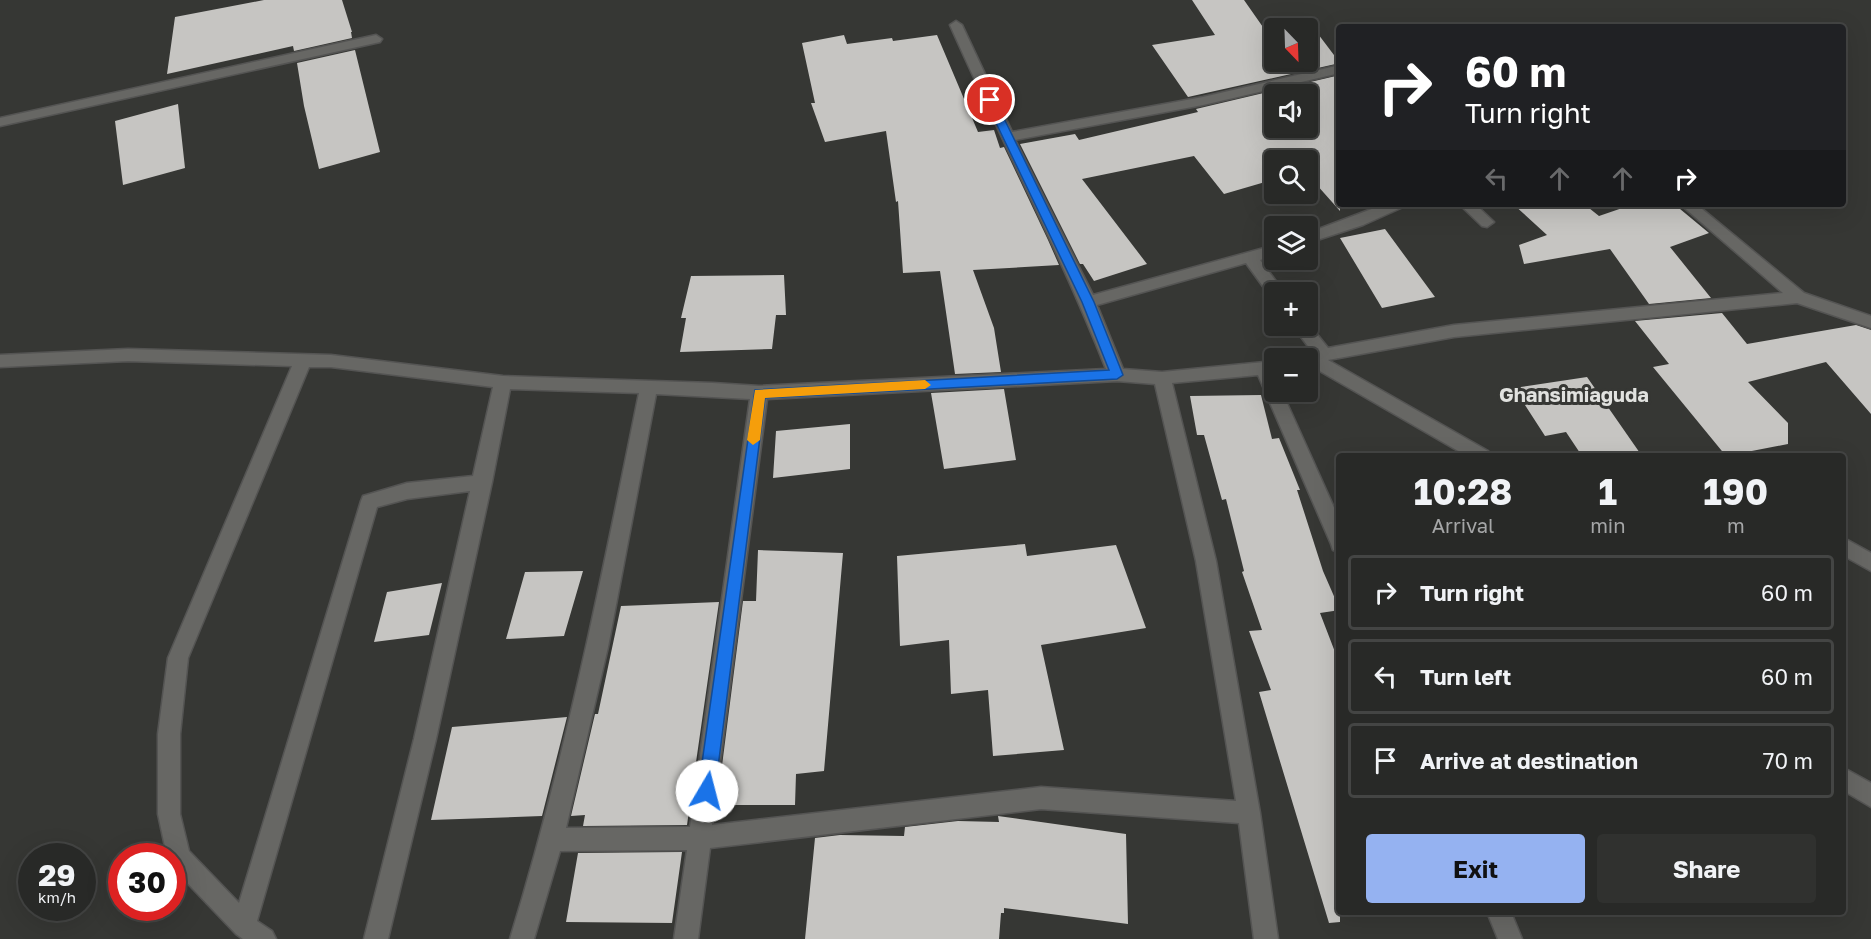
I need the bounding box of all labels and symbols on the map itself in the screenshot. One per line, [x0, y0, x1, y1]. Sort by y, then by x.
north arrow [1264, 18, 1318, 72]
pin [964, 74, 1015, 125]
district label: Ghansimiaguda [1499, 382, 1649, 406]
position arrow [675, 759, 739, 823]
speed limit sign: 30 [108, 843, 186, 921]

